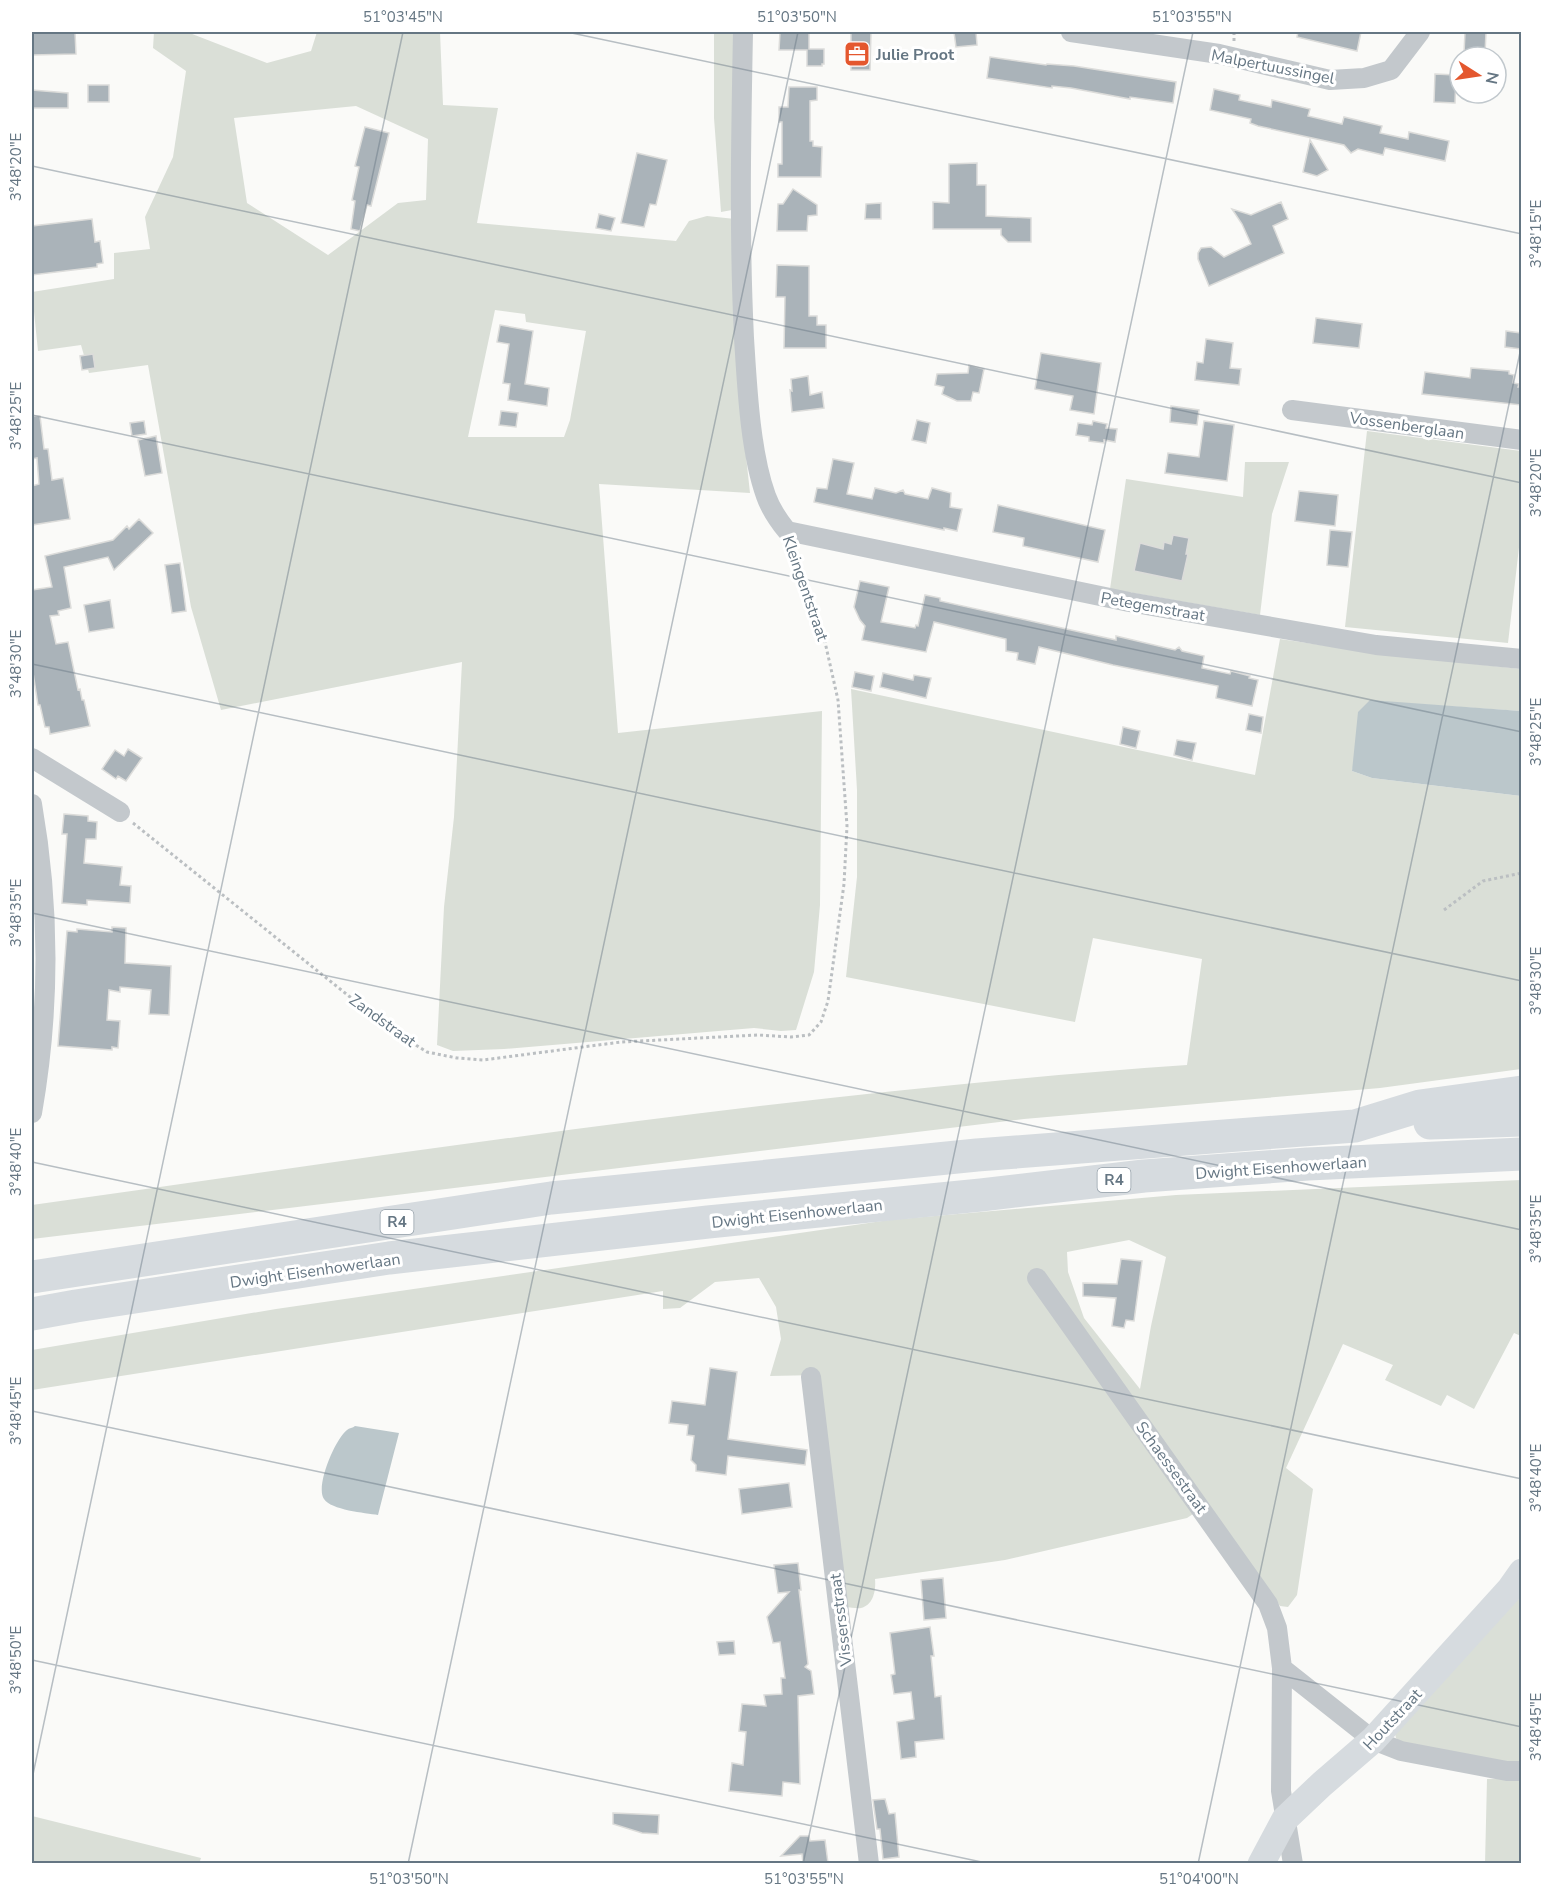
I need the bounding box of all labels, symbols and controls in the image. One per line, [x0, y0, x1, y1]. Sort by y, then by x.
text: 51°03'45"N [363, 7, 443, 27]
text: 51°03'50"N [757, 7, 837, 27]
text: 51°03'55"N [1152, 7, 1232, 27]
office icon: Julie Proot [842, 39, 872, 69]
place label: Julie Proot [875, 44, 955, 66]
street label: Malpertuussingel [1209, 44, 1337, 90]
north arrow [1448, 45, 1508, 105]
text: N [1480, 70, 1504, 86]
text: 3°48'20"E [6, 133, 26, 201]
text: 3°48'15"E [1526, 200, 1546, 268]
text: 3°48'25"E [6, 382, 26, 450]
street label: Vossenberglaan [1347, 407, 1466, 445]
text: 3°48'20"E [1526, 449, 1546, 517]
street label: Kleingentstraat [777, 533, 833, 644]
street label: Petegemstraat [1099, 587, 1207, 627]
text: 3°48'30"E [6, 630, 26, 698]
text: 3°48'25"E [1526, 698, 1546, 766]
text: 3°48'35"E [6, 879, 26, 947]
text: 3°48'30"E [1526, 947, 1546, 1015]
street label: Zandstraat [345, 989, 421, 1053]
text: 3°48'40"E [6, 1128, 26, 1196]
street label: Dwight Eisenhowerlaan [1195, 1151, 1368, 1185]
road number: R4 [1098, 1168, 1130, 1192]
street label: Dwight Eisenhowerlaan [711, 1194, 884, 1234]
text: 3°48'35"E [1526, 1195, 1546, 1263]
road number: R4 [380, 1210, 414, 1234]
street label: Dwight Eisenhowerlaan [229, 1248, 402, 1294]
text: 3°48'45"E [6, 1377, 26, 1445]
street label: Schaessestraat [1130, 1417, 1212, 1518]
text: 3°48'40"E [1526, 1444, 1546, 1512]
street label: Vissersstraat [824, 1572, 858, 1669]
text: 3°48'50"E [6, 1626, 26, 1694]
street label: Houtstraat [1358, 1684, 1427, 1755]
text: 3°48'45"E [1526, 1693, 1546, 1761]
text: 51°03'50"N [369, 1869, 449, 1889]
text: 51°03'55"N [764, 1869, 844, 1889]
text: 51°04'00"N [1159, 1869, 1239, 1889]

